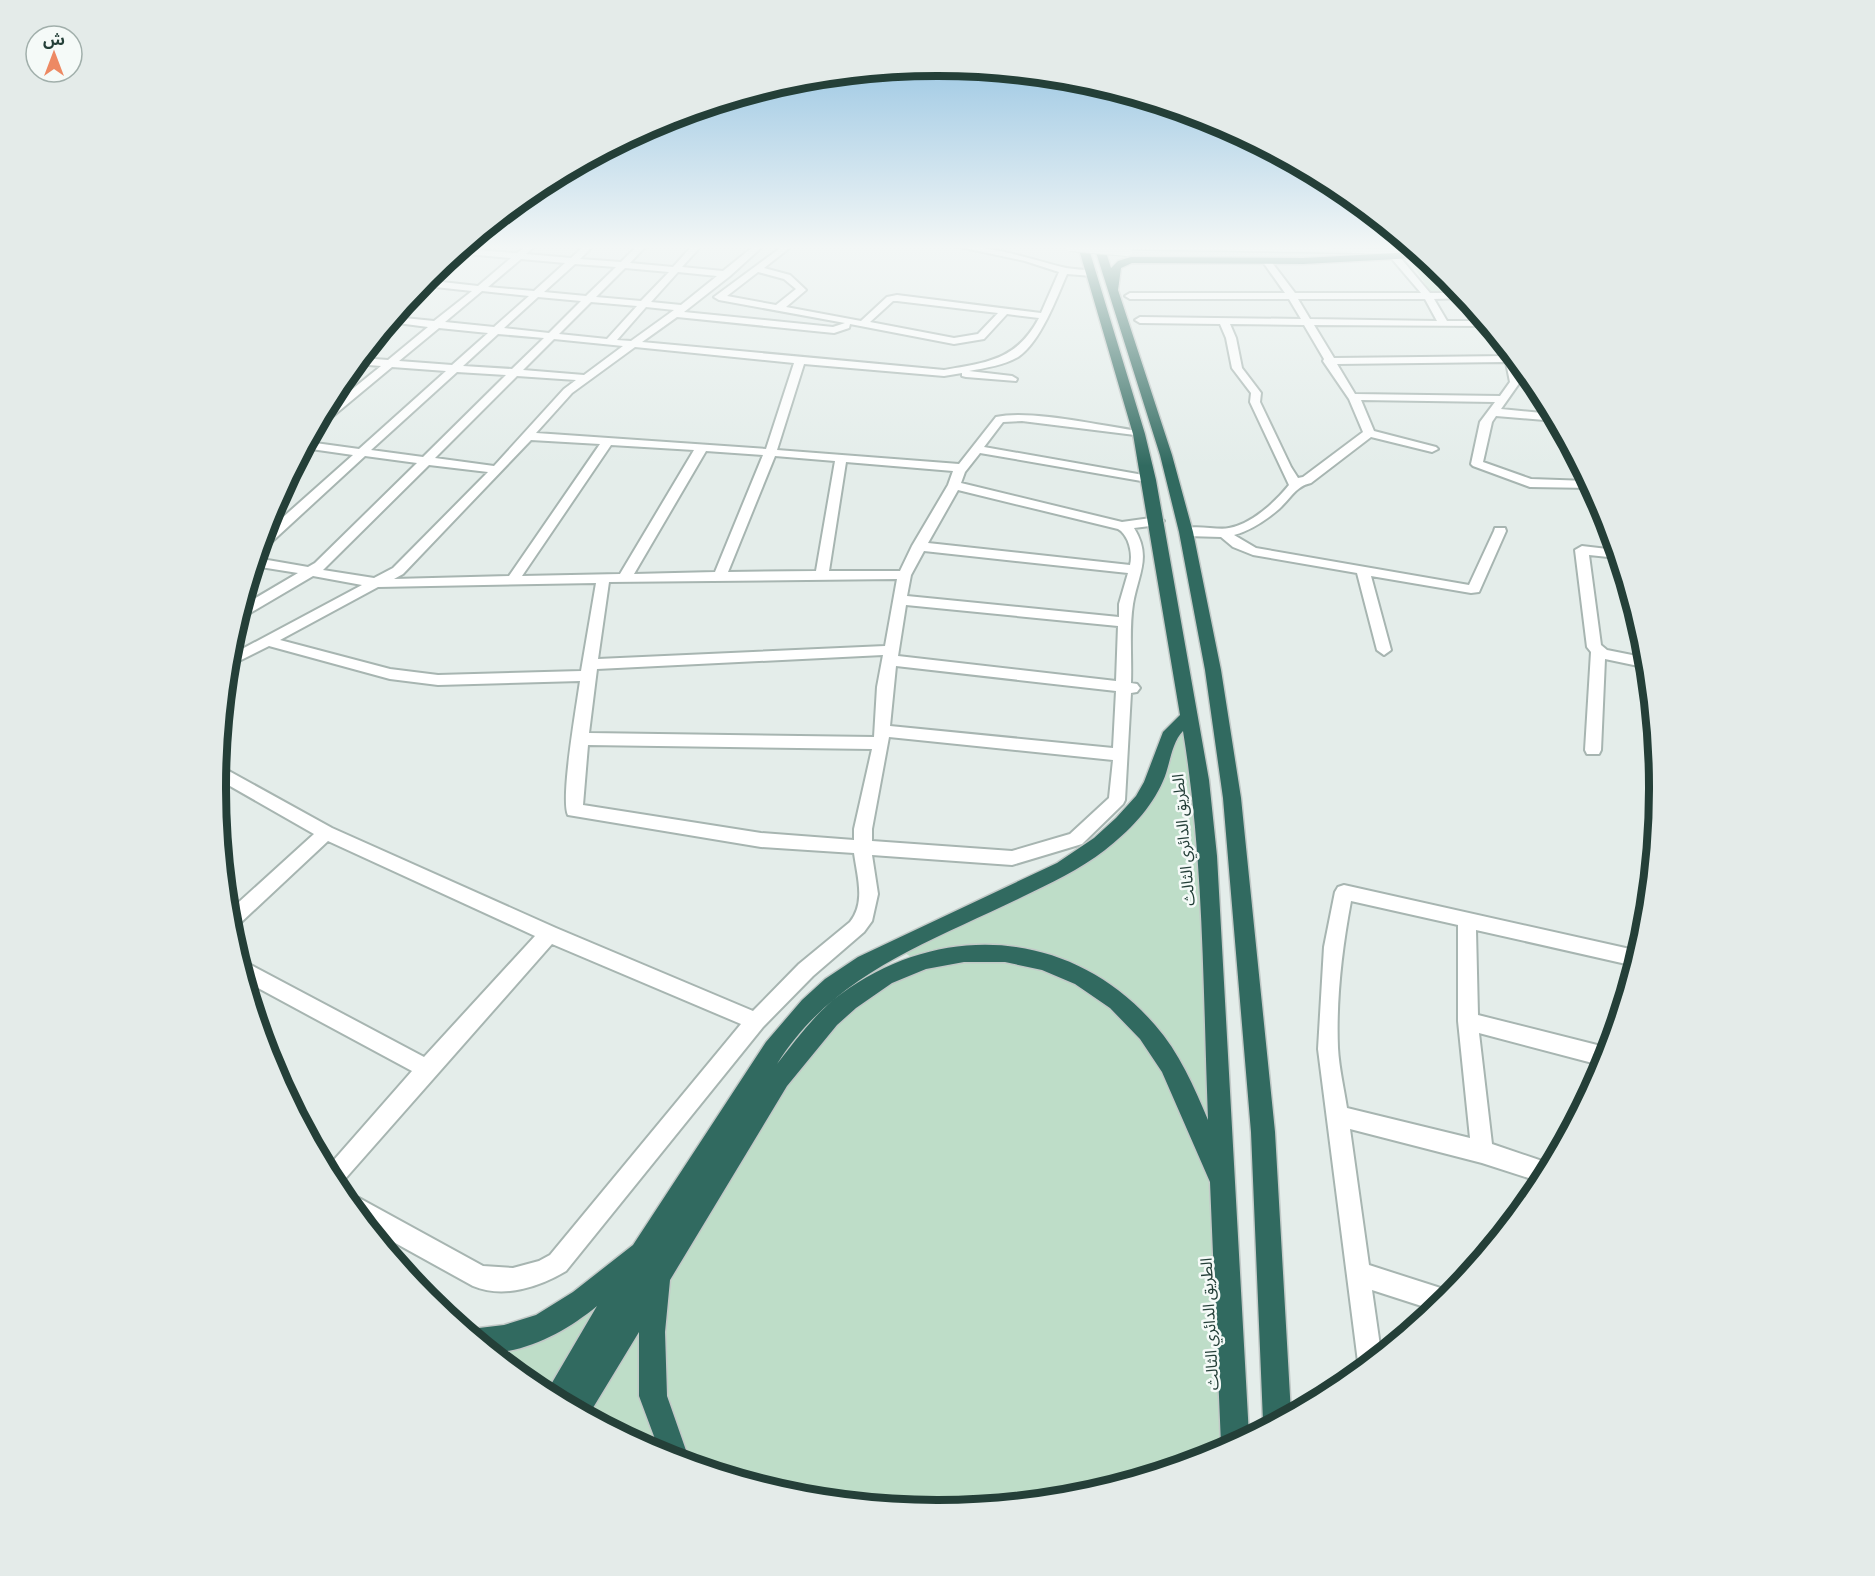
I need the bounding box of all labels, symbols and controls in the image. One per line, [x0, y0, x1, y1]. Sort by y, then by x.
north arrow [24, 24, 84, 84]
text: ش [43, 29, 65, 51]
street label: الطريق الدائري الثالث [1167, 773, 1201, 907]
street label: الطريق الدائري الثالث [1196, 1257, 1225, 1391]

